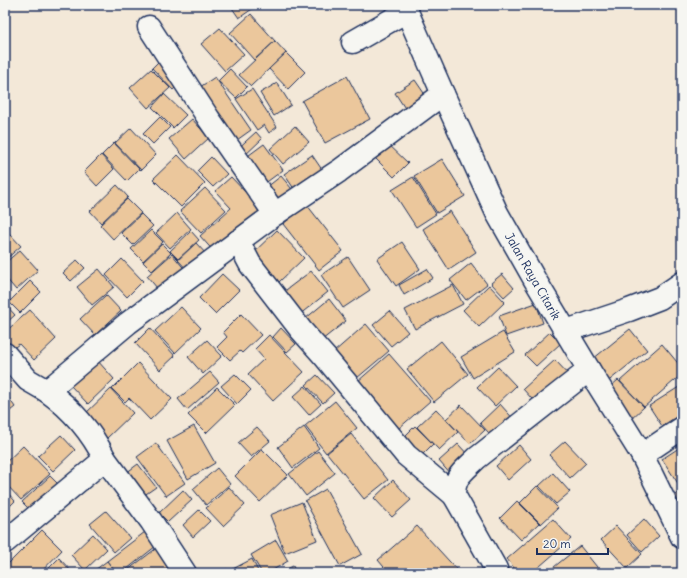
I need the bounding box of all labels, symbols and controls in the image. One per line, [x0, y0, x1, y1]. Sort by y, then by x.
street label: Jalan Raya Citarik [502, 230, 564, 322]
scale bar [537, 530, 608, 556]
text: 20 m [543, 536, 571, 551]

